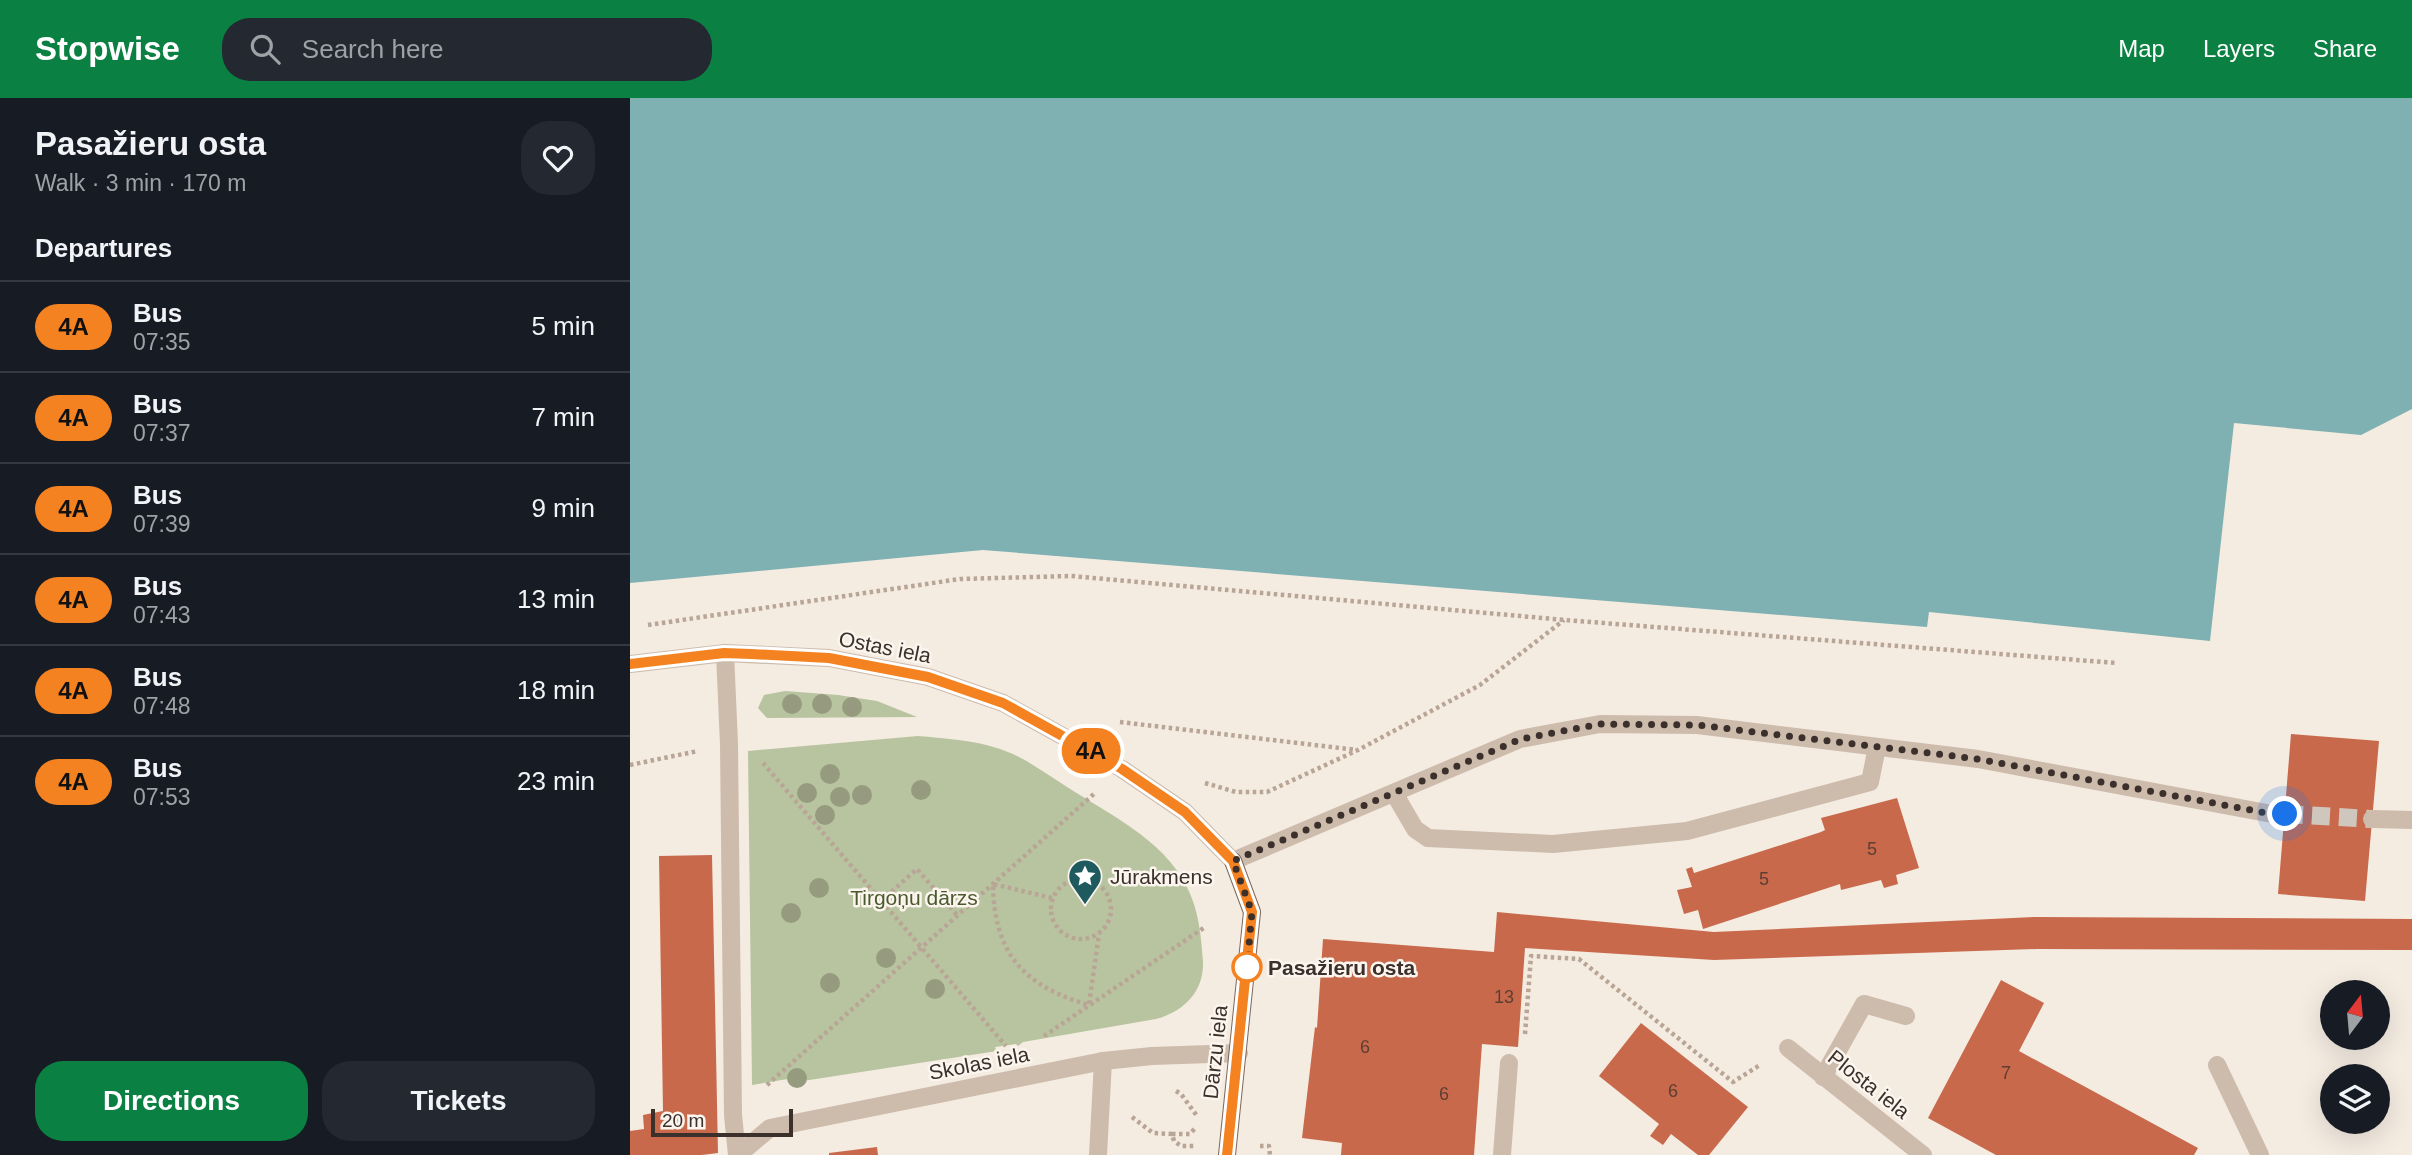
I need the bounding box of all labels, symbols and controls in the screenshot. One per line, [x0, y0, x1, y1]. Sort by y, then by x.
search box [222, 18, 712, 81]
text: Stopwise [35, 30, 180, 67]
icon: search [246, 30, 284, 68]
text: Search here [302, 34, 444, 64]
text: Map [2118, 35, 2165, 62]
text: Layers [2203, 35, 2275, 62]
text: Share [2313, 35, 2377, 62]
button: heart [521, 121, 595, 195]
text: Pasažieru osta [35, 125, 266, 162]
text: Walk · 3 min · 170 m [35, 170, 246, 196]
text: Departures [35, 233, 172, 263]
text: Bus [133, 298, 182, 328]
text: 5 min [531, 311, 595, 341]
text: 4A [58, 313, 89, 340]
text: 07:35 [133, 329, 191, 355]
text: Bus [133, 389, 182, 419]
text: 7 min [531, 402, 595, 432]
text: 4A [58, 404, 89, 431]
text: 07:37 [133, 420, 191, 446]
text: Bus [133, 480, 182, 510]
text: 9 min [531, 493, 595, 523]
text: 4A [58, 495, 89, 522]
text: 07:39 [133, 511, 191, 537]
text: Bus [133, 571, 182, 601]
text: 13 min [517, 584, 595, 614]
text: 4A [58, 586, 89, 613]
text: 07:43 [133, 602, 191, 628]
street label: Ostas iela [837, 627, 933, 667]
text: Bus [133, 662, 182, 692]
text: 18 min [517, 675, 595, 705]
text: 4A [58, 677, 89, 704]
text: 07:48 [133, 693, 191, 719]
line badge: 4A [1060, 728, 1122, 774]
text: 4A [1076, 737, 1106, 764]
text: Bus [133, 753, 182, 783]
text: 23 min [517, 766, 595, 796]
text: 4A [58, 768, 89, 795]
text: 07:53 [133, 784, 191, 810]
your location [2267, 796, 2302, 831]
house number: 5 [1867, 839, 1877, 859]
place icon: Jūrakmens [1066, 857, 1104, 906]
place label: Jūrakmens [1110, 865, 1213, 888]
house number: 5 [1759, 869, 1769, 889]
park label: Tirgoņu dārzs [850, 886, 978, 909]
marker: Pasažieru osta [1232, 952, 1262, 982]
place label: Pasažieru osta [1268, 956, 1415, 979]
north arrow [2320, 980, 2390, 1050]
map controls [2320, 980, 2390, 1134]
house number: 13 [1494, 987, 1514, 1007]
street label: Dārzu iela [1199, 1003, 1231, 1100]
house number: 6 [1360, 1037, 1370, 1057]
street label: Skolas iela [927, 1042, 1031, 1084]
street label: Plosta iela [1824, 1045, 1915, 1123]
button: Directions [35, 1061, 308, 1141]
button: Tickets [322, 1061, 595, 1141]
house number: 7 [2001, 1063, 2011, 1083]
button: layers [2320, 1064, 2390, 1134]
house number: 6 [1668, 1081, 1678, 1101]
house number: 6 [1439, 1084, 1449, 1104]
scale bar [651, 1106, 793, 1138]
text: 20 m [662, 1110, 704, 1131]

